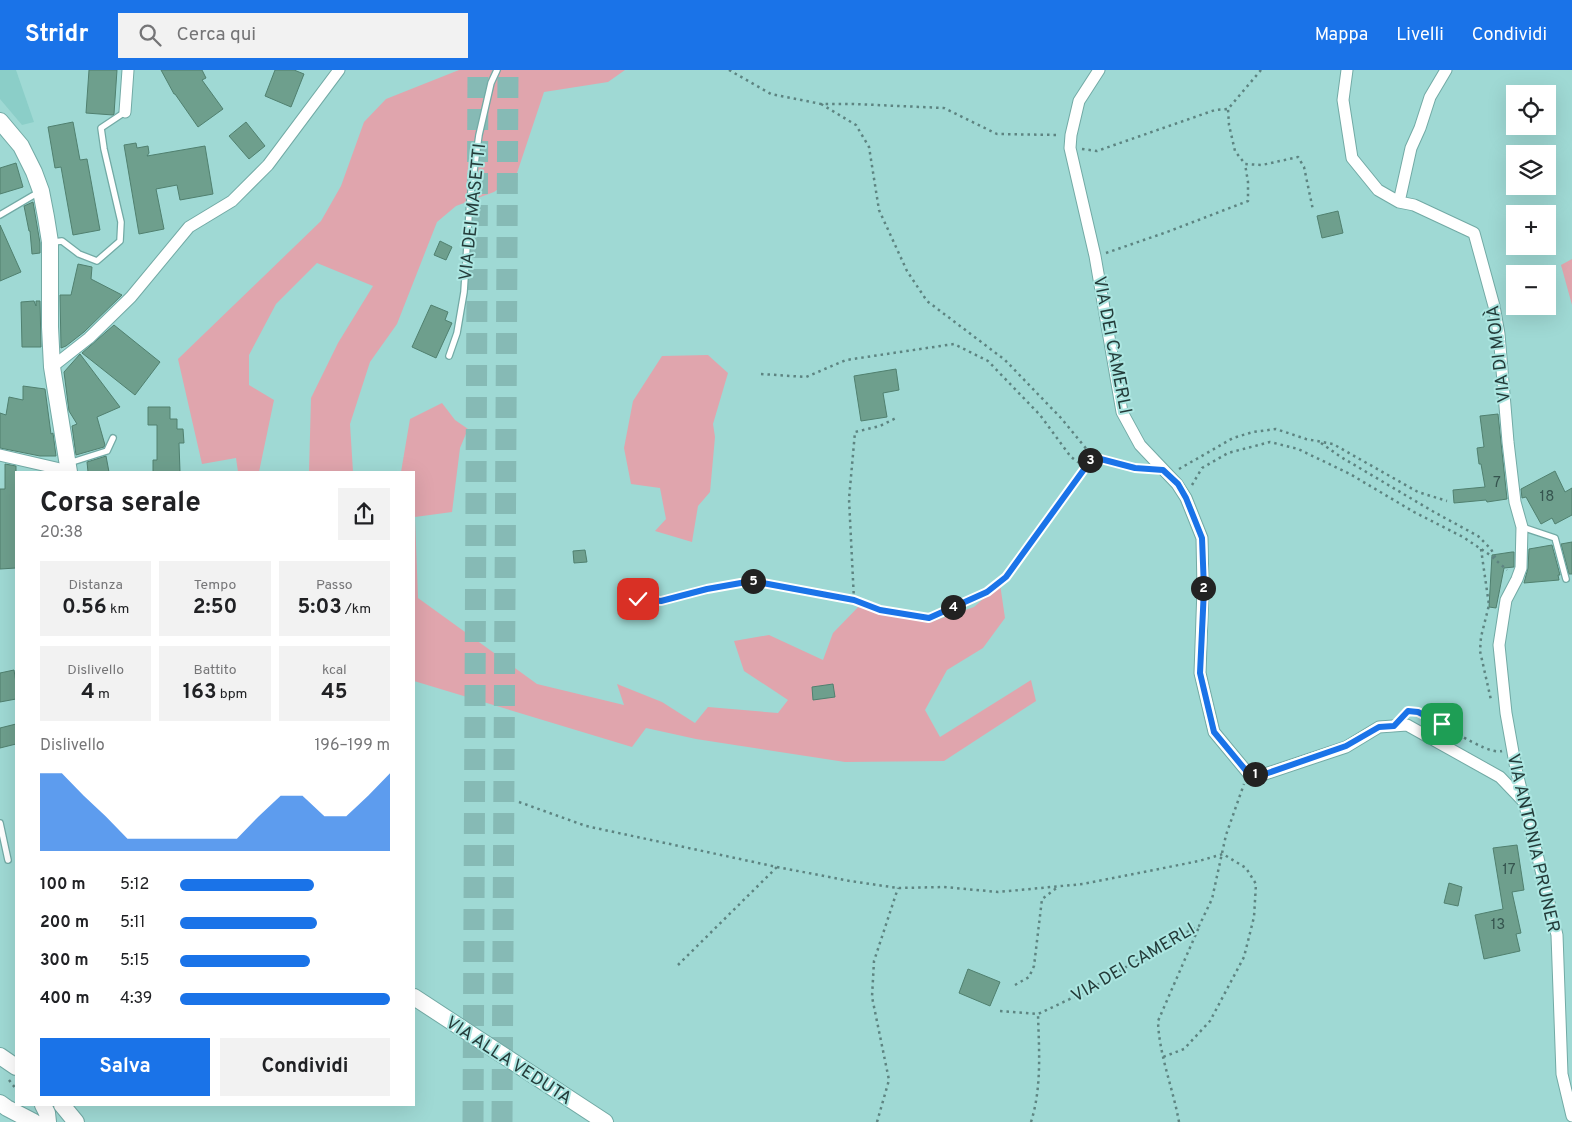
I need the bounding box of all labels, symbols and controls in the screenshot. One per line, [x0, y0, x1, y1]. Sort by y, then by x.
search box [118, 13, 468, 58]
text: Stridr [25, 20, 88, 50]
icon: search [136, 21, 164, 49]
text: Cerca qui [176, 23, 256, 47]
text: Mappa [1315, 24, 1368, 47]
text: Livelli [1396, 24, 1444, 47]
text: Condividi [1472, 24, 1547, 47]
map controls [1506, 85, 1556, 315]
button: locate [1506, 85, 1556, 135]
street label: VIA DEI MASETTI [455, 142, 492, 282]
button: layers [1506, 145, 1556, 195]
button: + [1506, 205, 1556, 255]
button: − [1506, 265, 1556, 315]
street label: VIA DEI CAMERLI [1087, 275, 1136, 416]
street label: VIA DI MOIÀ [1480, 304, 1517, 404]
pin: 3 [1078, 448, 1102, 472]
text: 3 [1086, 452, 1095, 469]
house number: 7 [1493, 474, 1501, 493]
text: Corsa serale [40, 486, 201, 522]
button: share [338, 488, 390, 540]
house number: 18 [1540, 488, 1554, 507]
text: 20:38 [40, 523, 83, 543]
pin: 5 [740, 568, 766, 594]
text: 5 [749, 573, 758, 590]
pin: 2 [1190, 576, 1216, 600]
text: Distanza [68, 577, 123, 594]
text: Tempo [194, 577, 236, 594]
text: Passo [316, 577, 353, 594]
pin [617, 578, 659, 620]
text: 2 [1199, 580, 1208, 597]
icon: check [624, 585, 652, 613]
text: 0.56 [62, 594, 107, 621]
text: 2:50 [193, 594, 237, 621]
text: 5:03 [297, 594, 342, 621]
pin: 4 [940, 594, 966, 620]
text: 4 [949, 599, 958, 616]
text: km [107, 601, 129, 618]
text: /km [342, 601, 371, 618]
text: Dislivello [67, 662, 124, 679]
text: Battito [193, 662, 237, 679]
text: kcal [322, 662, 347, 679]
text: 4 [81, 679, 95, 706]
text: 163 [183, 679, 217, 706]
text: 45 [321, 679, 347, 706]
text: m [95, 686, 110, 703]
text: bpm [217, 686, 247, 703]
pin [1421, 703, 1463, 745]
icon: arrive [1428, 710, 1456, 738]
text: Dislivello [40, 736, 105, 756]
text: 196–199 m [314, 736, 390, 756]
street label: VIA ANTONIA PRUNER [1501, 752, 1564, 935]
pin: 1 [1242, 762, 1268, 786]
text: 1 [1253, 766, 1258, 783]
house number: 17 [1502, 861, 1516, 880]
text: 100 m [40, 875, 86, 895]
text: 5:12 [120, 875, 149, 895]
text: 200 m [40, 913, 89, 933]
text: 5:11 [120, 913, 145, 933]
house number: 13 [1491, 916, 1505, 935]
street label: VIA DEI CAMERLI [1068, 918, 1200, 1008]
text: 300 m [40, 951, 88, 971]
text: 5:15 [120, 951, 149, 971]
text: 400 m [40, 989, 89, 1009]
text: 4:39 [120, 989, 152, 1009]
street label: VIA ALLA VEDUTA [441, 1012, 576, 1111]
button: Salva [40, 1038, 210, 1096]
button: Condividi [220, 1038, 390, 1096]

